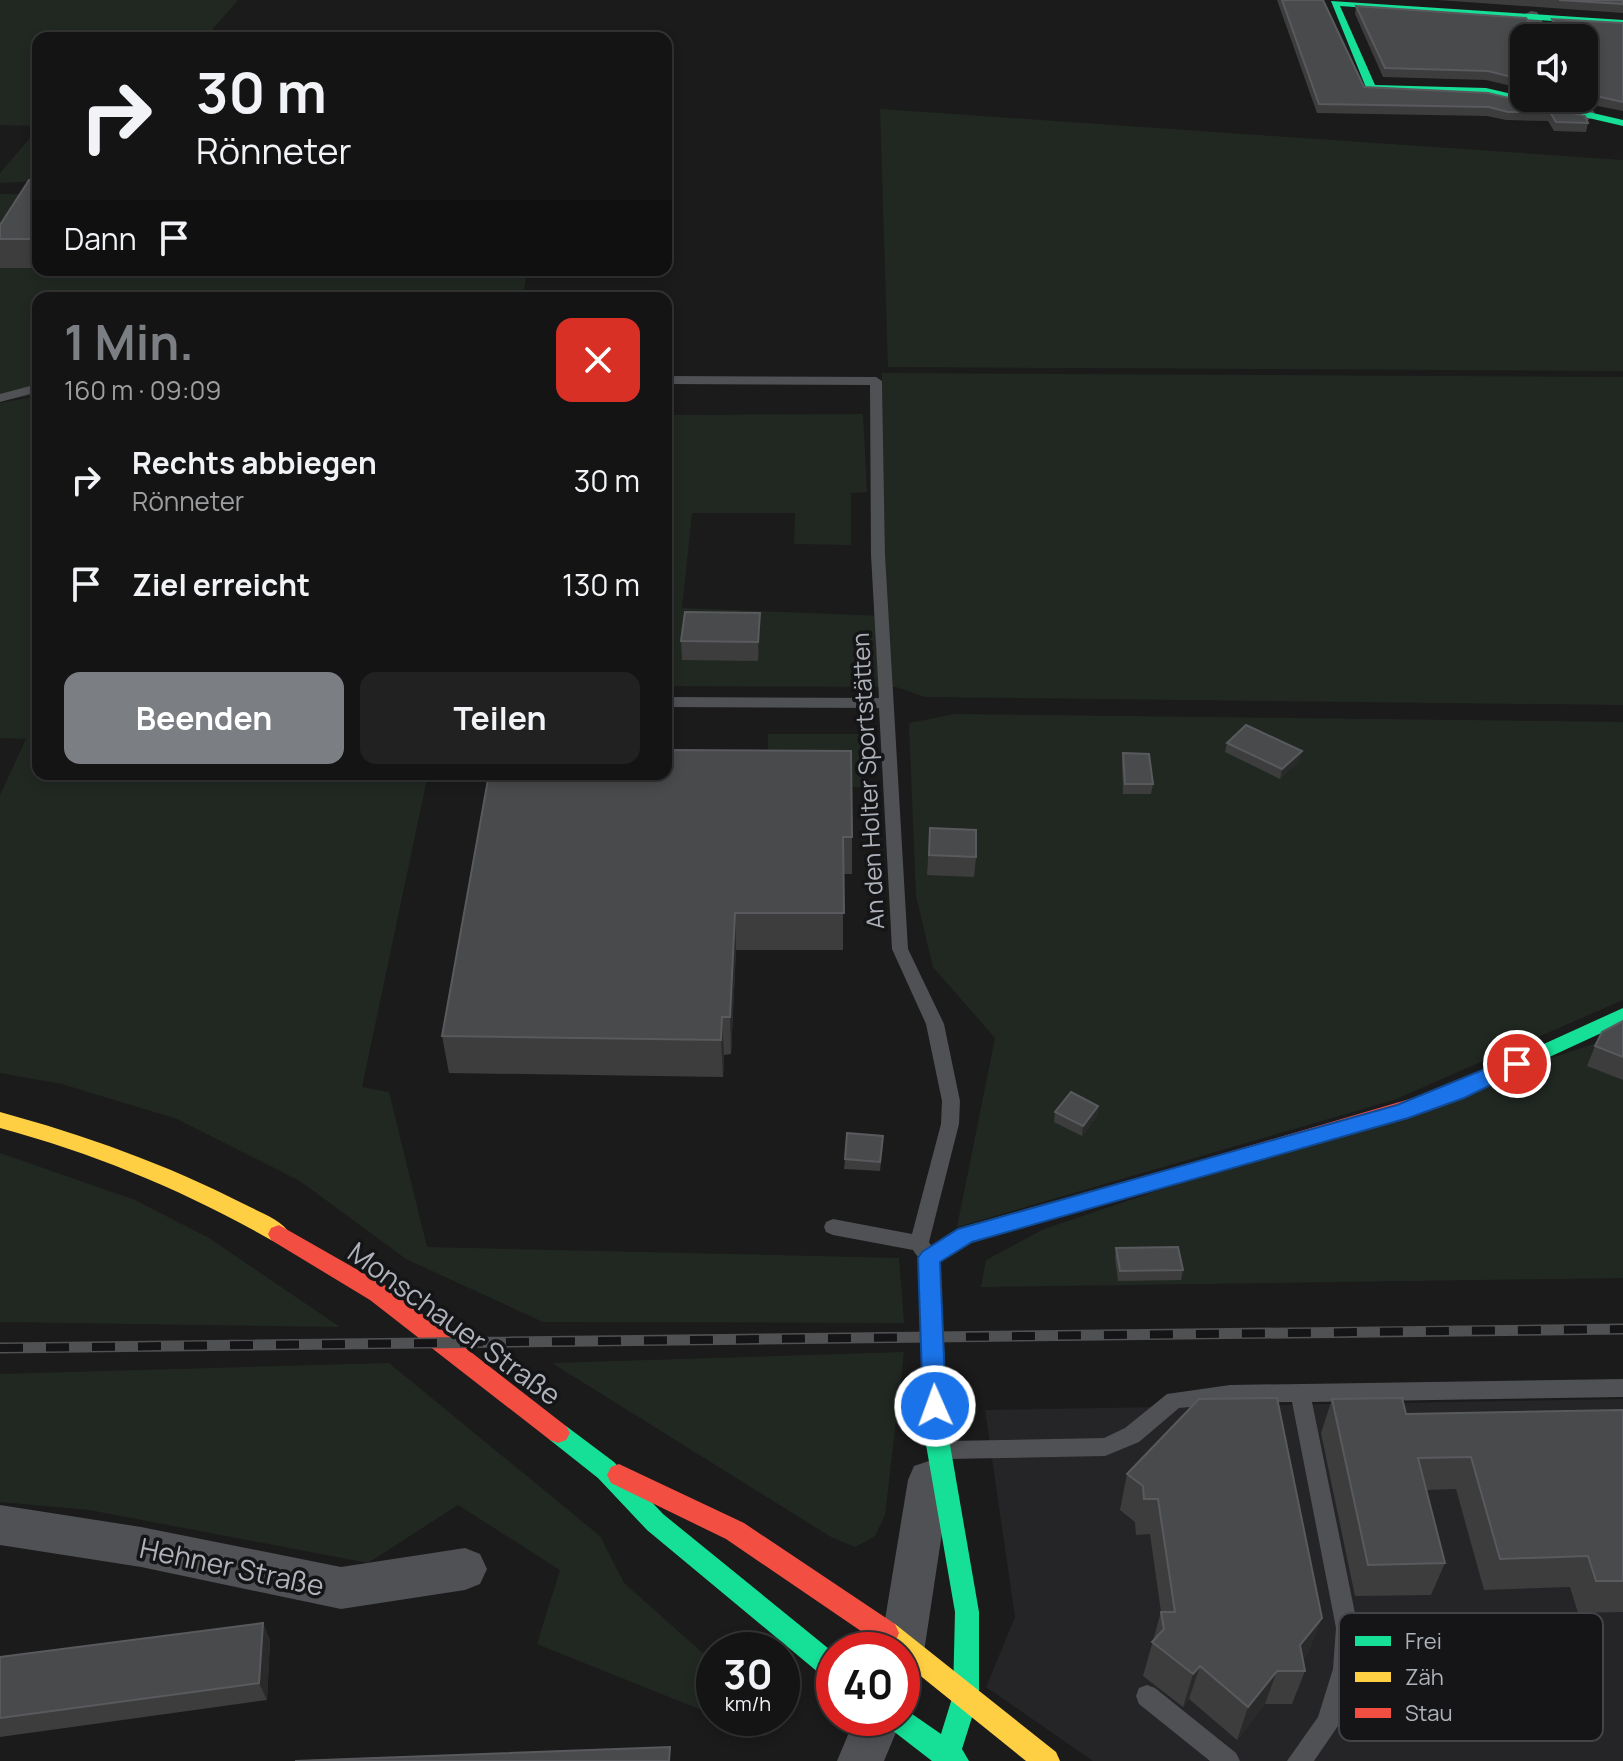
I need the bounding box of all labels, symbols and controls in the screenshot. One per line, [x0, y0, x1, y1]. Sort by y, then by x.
map controls [1510, 24, 1598, 112]
button: sound [1510, 24, 1598, 112]
text: 30 m [196, 53, 327, 130]
icon: right [64, 64, 168, 168]
text: Rönneter [196, 126, 351, 175]
icon: arrive [152, 216, 196, 260]
text: Dann [64, 218, 136, 259]
text: 1 Min. [64, 309, 194, 374]
button: close [556, 318, 640, 402]
text: 160 m · 09:09 [64, 372, 221, 408]
text: Rechts abbiegen [132, 442, 377, 483]
icon: right [64, 458, 108, 502]
text: 30 m [574, 460, 640, 501]
text: Rönneter [132, 483, 244, 519]
icon: arrive [64, 562, 108, 606]
text: Ziel erreicht [132, 564, 310, 605]
text: 130 m [562, 564, 640, 605]
street label: An den Holter Sportstätten [843, 632, 891, 930]
button: Beenden [64, 672, 344, 764]
button: Teilen [360, 672, 640, 764]
pin [1483, 1030, 1551, 1098]
icon: arrive [1495, 1042, 1539, 1086]
street label: Monschauer Straße [341, 1233, 569, 1413]
position arrow [893, 1364, 977, 1448]
street label: Hehner Straße [136, 1528, 328, 1604]
legend [1339, 1613, 1603, 1741]
text: Frei [1405, 1626, 1442, 1656]
speed limit sign: 40 [816, 1632, 920, 1736]
text: 30 [723, 1646, 773, 1701]
text: Zäh [1405, 1662, 1444, 1692]
text: km/h [725, 1690, 771, 1717]
text: Stau [1405, 1698, 1453, 1728]

